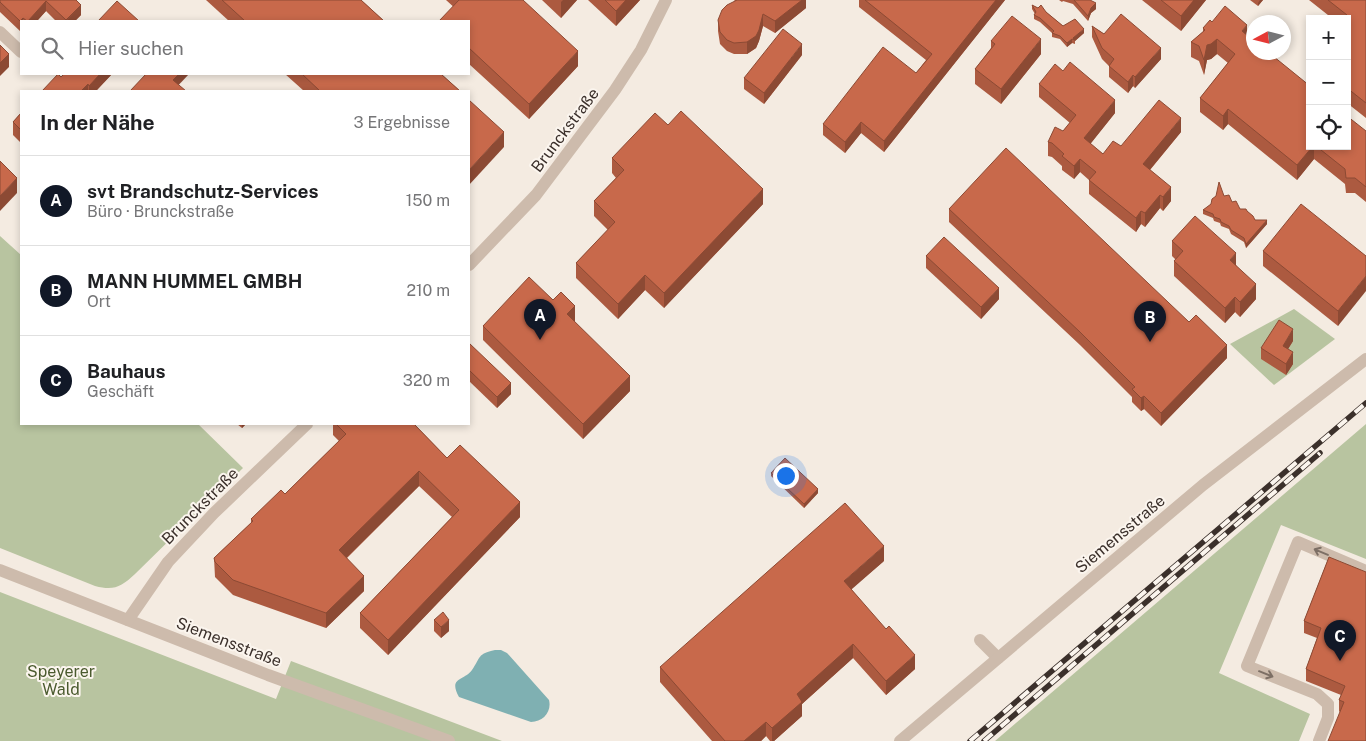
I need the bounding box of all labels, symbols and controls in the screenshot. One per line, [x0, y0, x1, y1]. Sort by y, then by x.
north arrow [1246, 15, 1291, 60]
map controls [1306, 15, 1351, 150]
button: + [1306, 15, 1351, 60]
search box [20, 20, 470, 75]
icon: search [38, 34, 66, 62]
text: Hier suchen [78, 37, 184, 59]
button: − [1306, 60, 1351, 105]
street label: Brunckstraße [527, 84, 603, 176]
button: locate [1306, 105, 1351, 150]
text: In der Nähe [40, 110, 155, 135]
text: 3 Ergebnisse [354, 113, 450, 132]
text: svt Brandschutz-Services [87, 180, 319, 202]
text: A [50, 191, 62, 210]
text: 150 m [406, 191, 450, 210]
text: Büro · Brunckstraße [87, 202, 234, 221]
text: MANN HUMMEL GMBH [87, 270, 302, 292]
text: B [51, 281, 61, 300]
text: 210 m [406, 281, 450, 300]
text: Ort [87, 292, 111, 311]
pin: A [524, 299, 556, 340]
pin: B [1134, 301, 1166, 342]
text: Bauhaus [87, 360, 165, 382]
text: C [50, 371, 62, 390]
text: 320 m [403, 371, 450, 390]
text: Geschäft [87, 382, 154, 401]
your location [773, 463, 799, 489]
street label: Brunckstraße [158, 464, 242, 548]
street label: Siemensstraße [1071, 491, 1169, 577]
one-way arrow [1314, 546, 1329, 556]
street label: Siemensstraße [174, 613, 284, 671]
pin: C [1324, 620, 1356, 661]
park label: Speyerer Wald [27, 662, 95, 699]
one-way arrow [1258, 669, 1273, 679]

